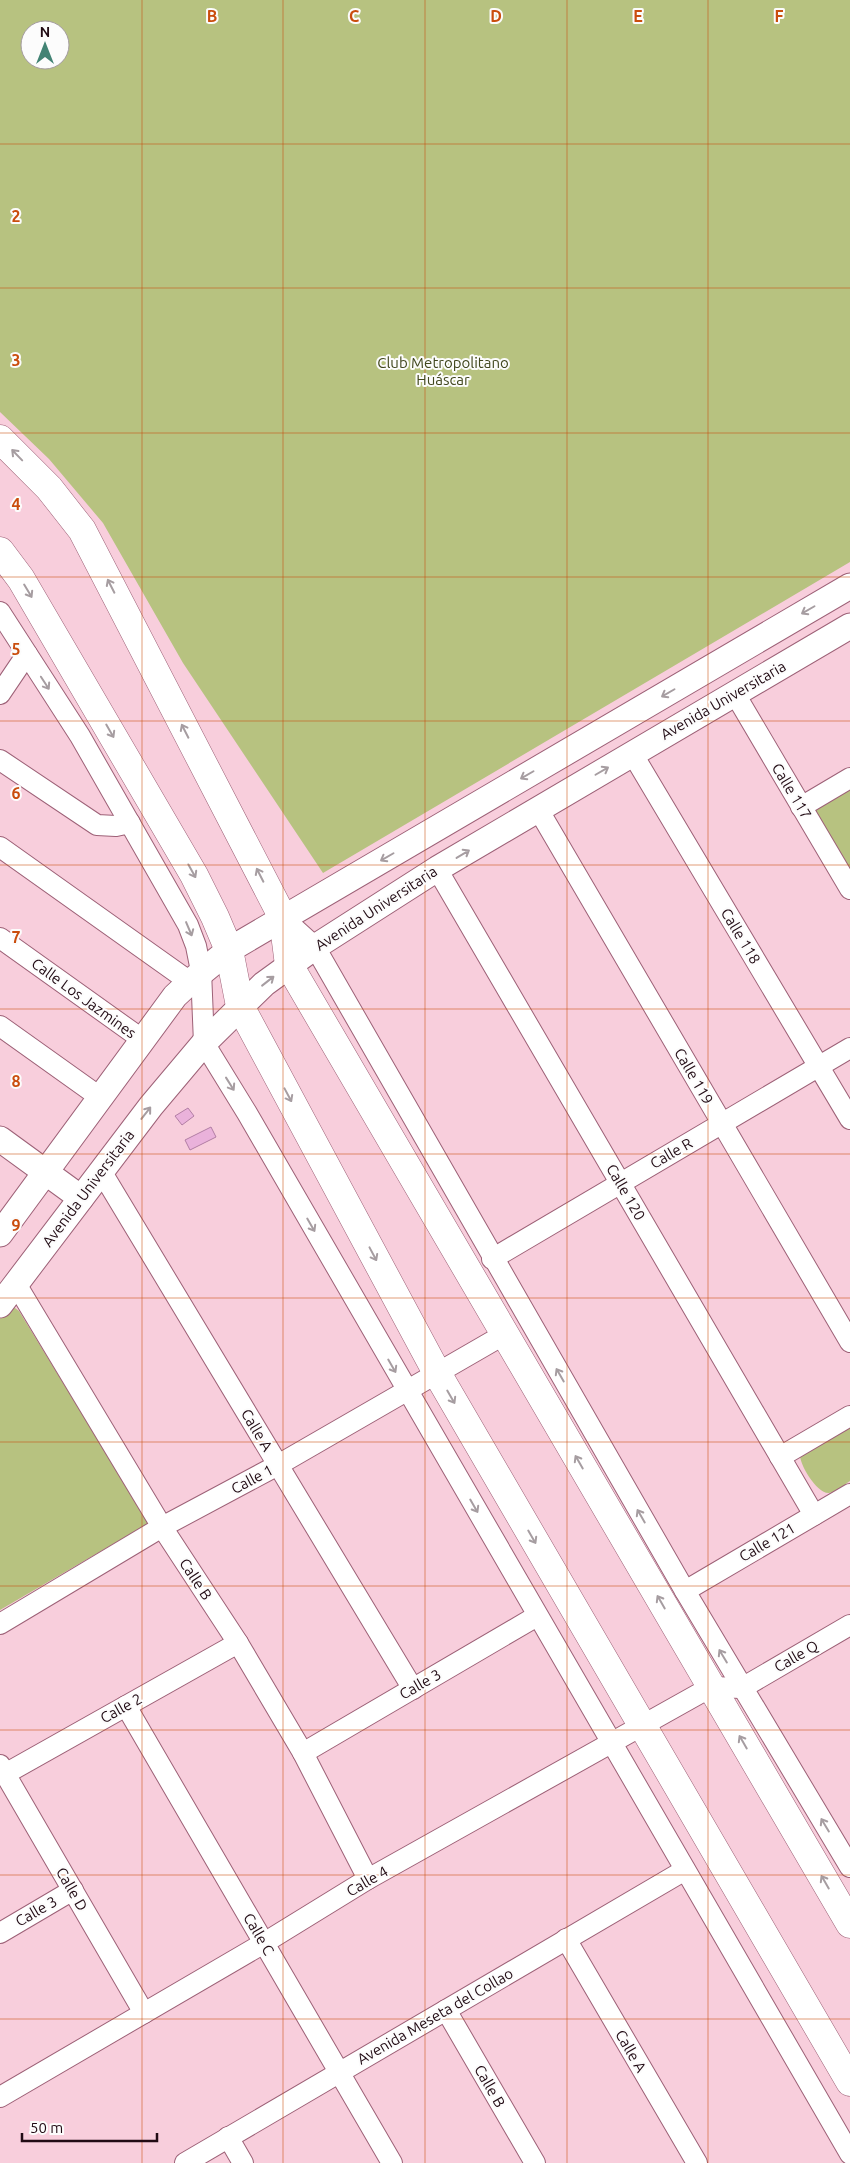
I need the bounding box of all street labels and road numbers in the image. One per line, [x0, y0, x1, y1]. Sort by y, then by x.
street label: Avenida Universitaria [657, 657, 789, 743]
street label: Calle 117 [769, 760, 815, 822]
street label: Avenida Universitaria [312, 862, 440, 954]
street label: Calle 118 [718, 905, 764, 967]
street label: Calle Los Jazmines [29, 954, 139, 1042]
street label: Calle 119 [671, 1045, 717, 1107]
street label: Avenida Universitaria [39, 1126, 137, 1250]
street label: Calle R [647, 1134, 695, 1172]
street label: Calle 120 [603, 1161, 649, 1223]
street label: Calle A [238, 1406, 276, 1454]
street label: Calle 1 [228, 1461, 276, 1497]
street label: Calle 121 [736, 1519, 798, 1565]
street label: Calle B [176, 1555, 216, 1603]
street label: Calle Q [771, 1637, 821, 1675]
street label: Calle 3 [396, 1665, 444, 1703]
street label: Calle 2 [97, 1690, 145, 1726]
street label: Calle 4 [343, 1862, 391, 1900]
street label: Calle D [53, 1864, 91, 1914]
street label: Calle 3 [12, 1892, 60, 1930]
street label: Calle C [240, 1910, 278, 1958]
street label: Avenida Meseta del Collao [354, 1964, 516, 2068]
street label: Calle A [612, 2027, 650, 2075]
street label: Calle B [471, 2062, 509, 2110]

